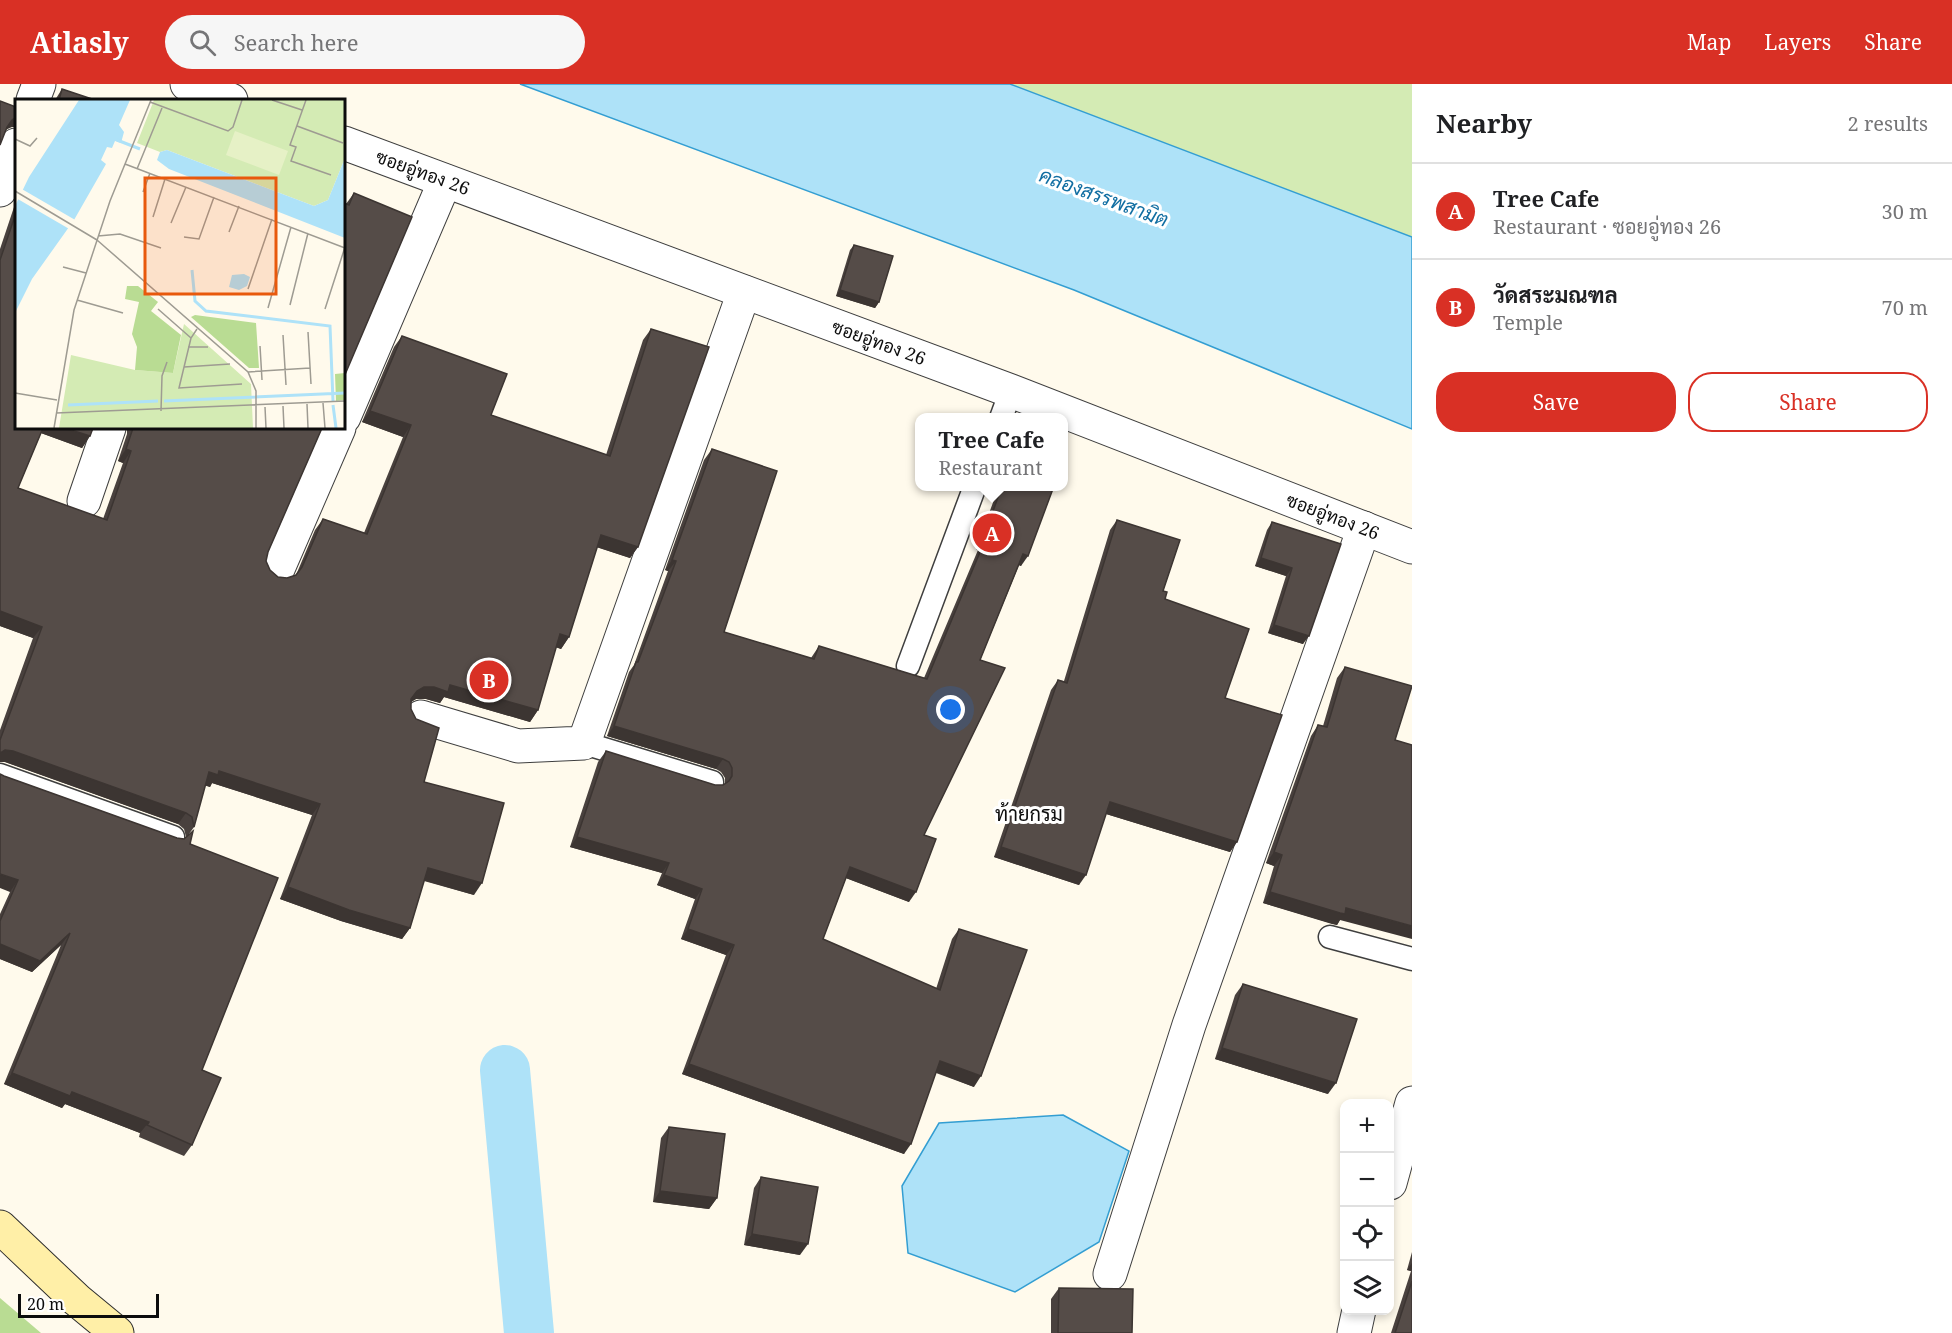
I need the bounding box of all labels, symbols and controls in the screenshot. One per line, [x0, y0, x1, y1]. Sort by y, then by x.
search box [165, 15, 585, 69]
text: Atlasly [30, 23, 129, 61]
icon: search [186, 26, 219, 59]
text: Search here [234, 27, 359, 57]
text: Map [1687, 28, 1731, 56]
text: Layers [1764, 28, 1831, 56]
text: Share [1864, 28, 1922, 56]
inset map [15, 99, 345, 429]
text: Nearby [1436, 105, 1532, 141]
text: 2 results [1848, 110, 1928, 137]
street label: ซอยอู่ทอง 26 [372, 144, 473, 202]
water label: คลองสรรพสามิต [1036, 161, 1172, 233]
text: Tree Cafe [1493, 183, 1599, 213]
text: A [1448, 198, 1463, 225]
text: 30 m [1882, 198, 1928, 225]
text: Restaurant · ซอยอู่ทอง 26 [1493, 213, 1721, 240]
text: วัดสระมณฑล [1493, 279, 1618, 309]
text: B [1449, 294, 1462, 321]
text: 70 m [1882, 294, 1928, 321]
text: Temple [1493, 309, 1563, 336]
street label: ซอยอู่ทอง 26 [828, 314, 929, 372]
button: Save [1436, 372, 1676, 432]
button: Share [1688, 372, 1928, 432]
popup [915, 413, 1068, 491]
text: Tree Cafe [938, 424, 1045, 454]
text: Restaurant [938, 454, 1042, 481]
street label: ซอยอู่ทอง 26 [1282, 487, 1383, 547]
pin: A [972, 510, 1012, 556]
pin: B [470, 658, 508, 702]
your location [936, 695, 965, 724]
district label: ท้ายกรม [995, 800, 1063, 827]
map controls [1340, 1099, 1394, 1315]
button: + [1340, 1099, 1394, 1153]
button: − [1340, 1153, 1394, 1207]
button: locate [1340, 1207, 1394, 1261]
button: layers [1340, 1261, 1394, 1315]
scale bar [18, 1291, 159, 1318]
text: 20 m [27, 1293, 64, 1315]

